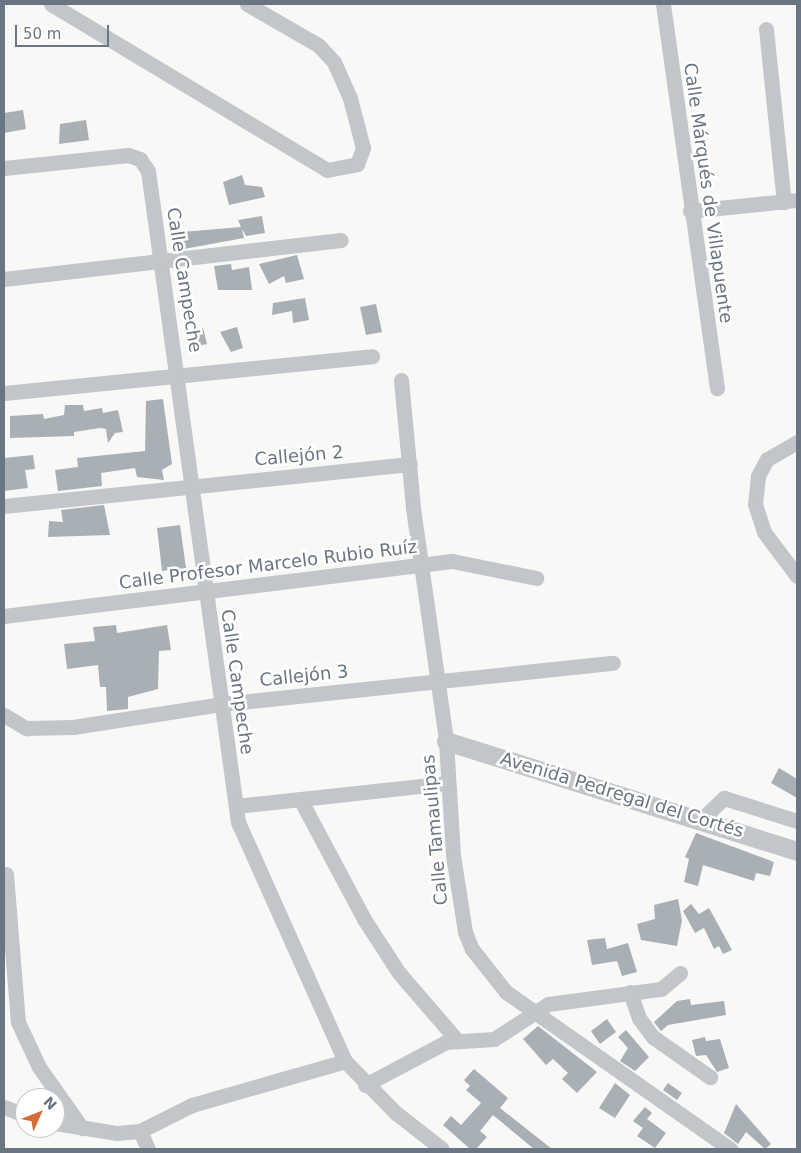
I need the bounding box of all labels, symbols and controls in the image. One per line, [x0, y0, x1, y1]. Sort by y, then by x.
scale bar [18, 15, 111, 47]
text: 50 m [23, 25, 61, 43]
street label: Calle Márqués de Villapuente [679, 61, 737, 325]
street label: Calle Campeche [162, 206, 206, 354]
street label: Callejón 2 [254, 441, 344, 471]
street label: Calle Profesor Marcelo Rubio Ruíz [118, 536, 418, 594]
street label: Calle Campeche [216, 608, 258, 756]
street label: Callejón 3 [258, 661, 350, 691]
street label: Avenida Pedregal del Cortés [498, 748, 746, 842]
street label: Calle Tamaulipas [418, 754, 452, 906]
north arrow [15, 1088, 65, 1138]
text: N [40, 1094, 60, 1113]

